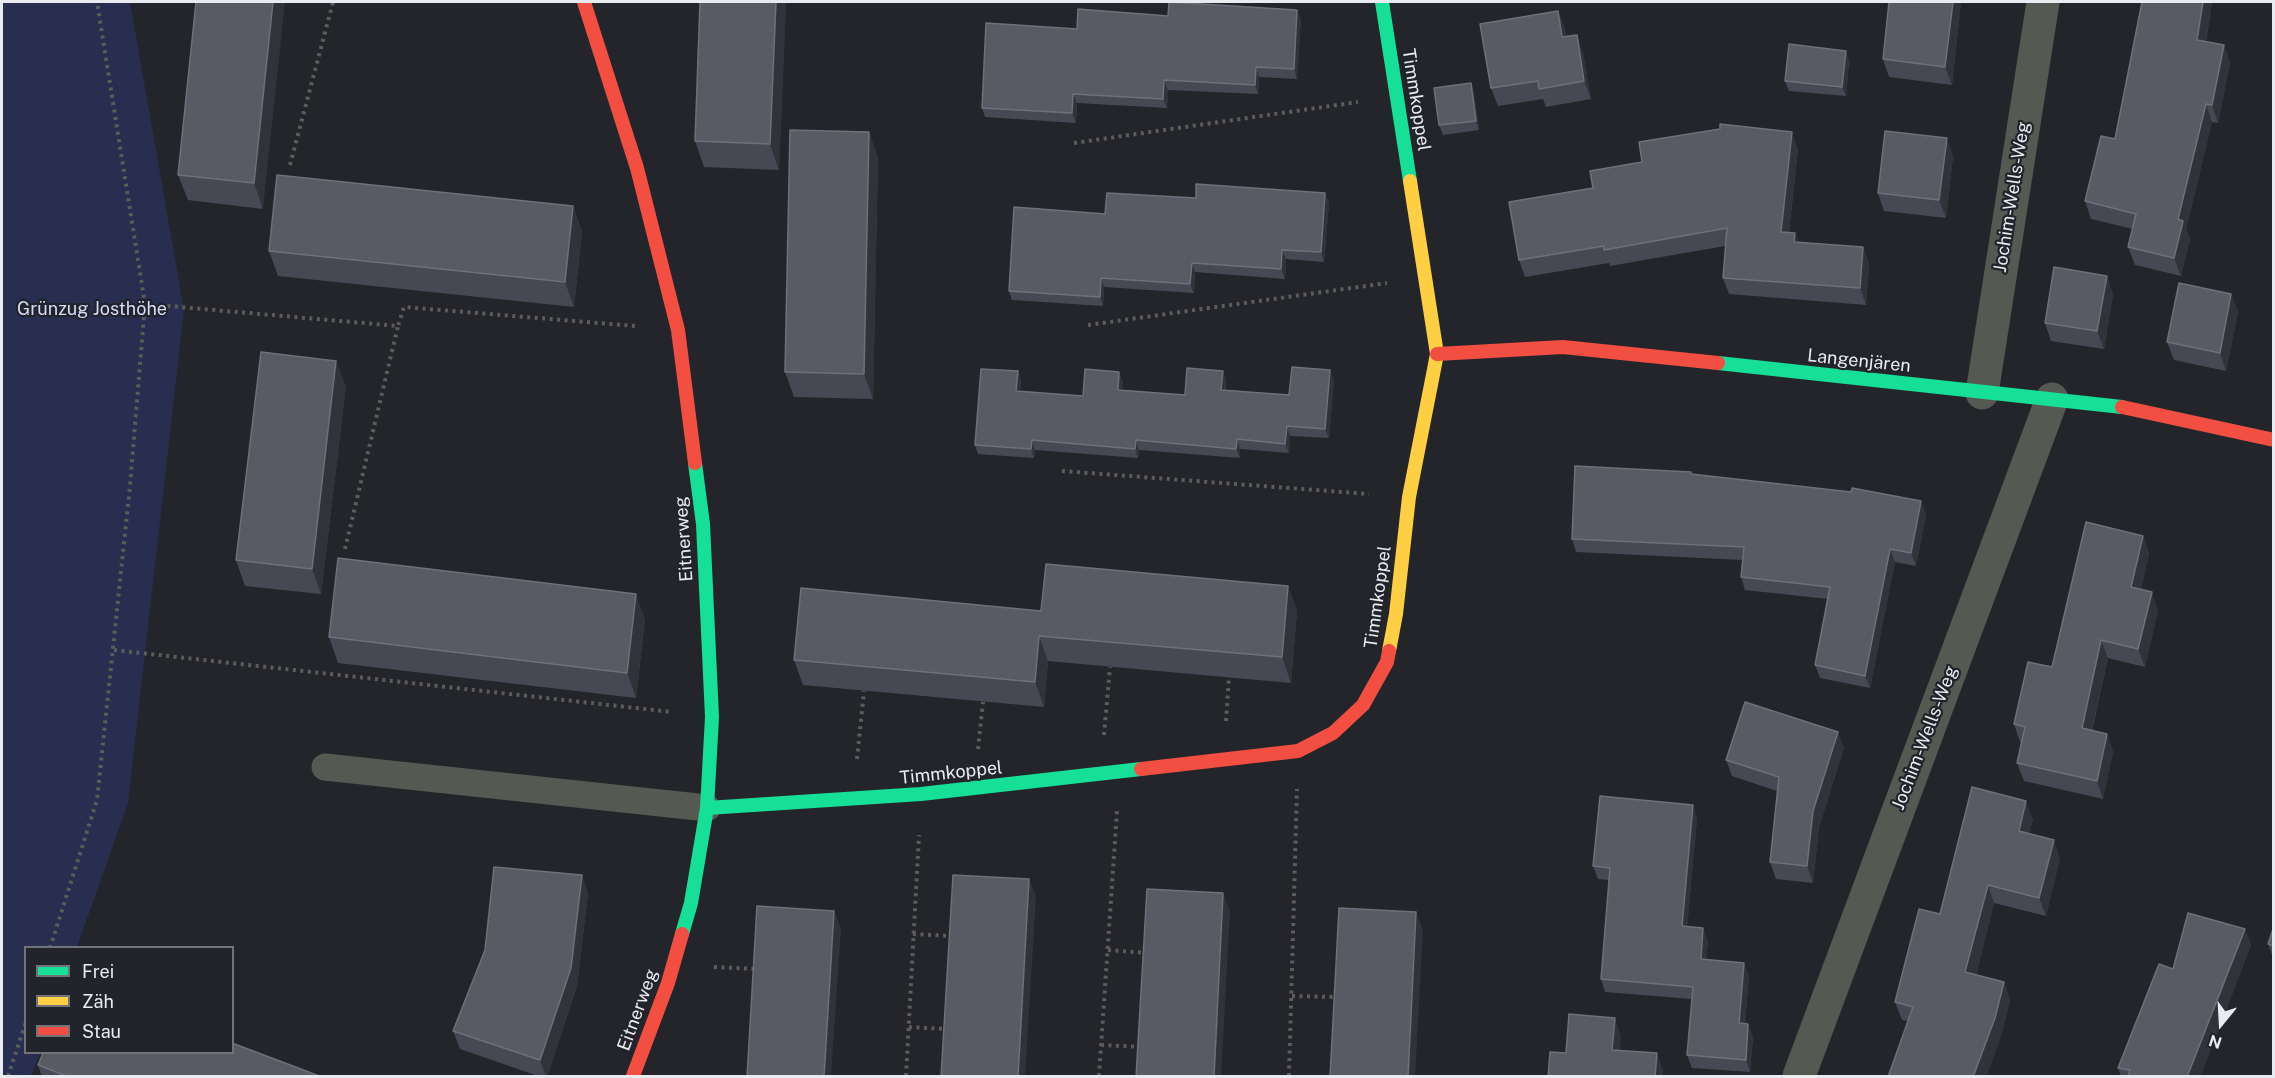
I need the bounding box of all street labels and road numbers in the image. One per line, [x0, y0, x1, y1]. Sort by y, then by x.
street label: Timmkoppel [1397, 47, 1435, 153]
street label: Jochim-Wells-Weg [1989, 120, 2035, 274]
street label: Langenjären [1806, 345, 1912, 377]
street label: Eitnerweg [670, 496, 698, 582]
street label: Timmkoppel [1360, 544, 1396, 650]
street label: Jochim-Wells-Weg [1888, 663, 1962, 813]
street label: Timmkoppel [898, 757, 1004, 789]
street label: Eitnerweg [613, 966, 663, 1054]

